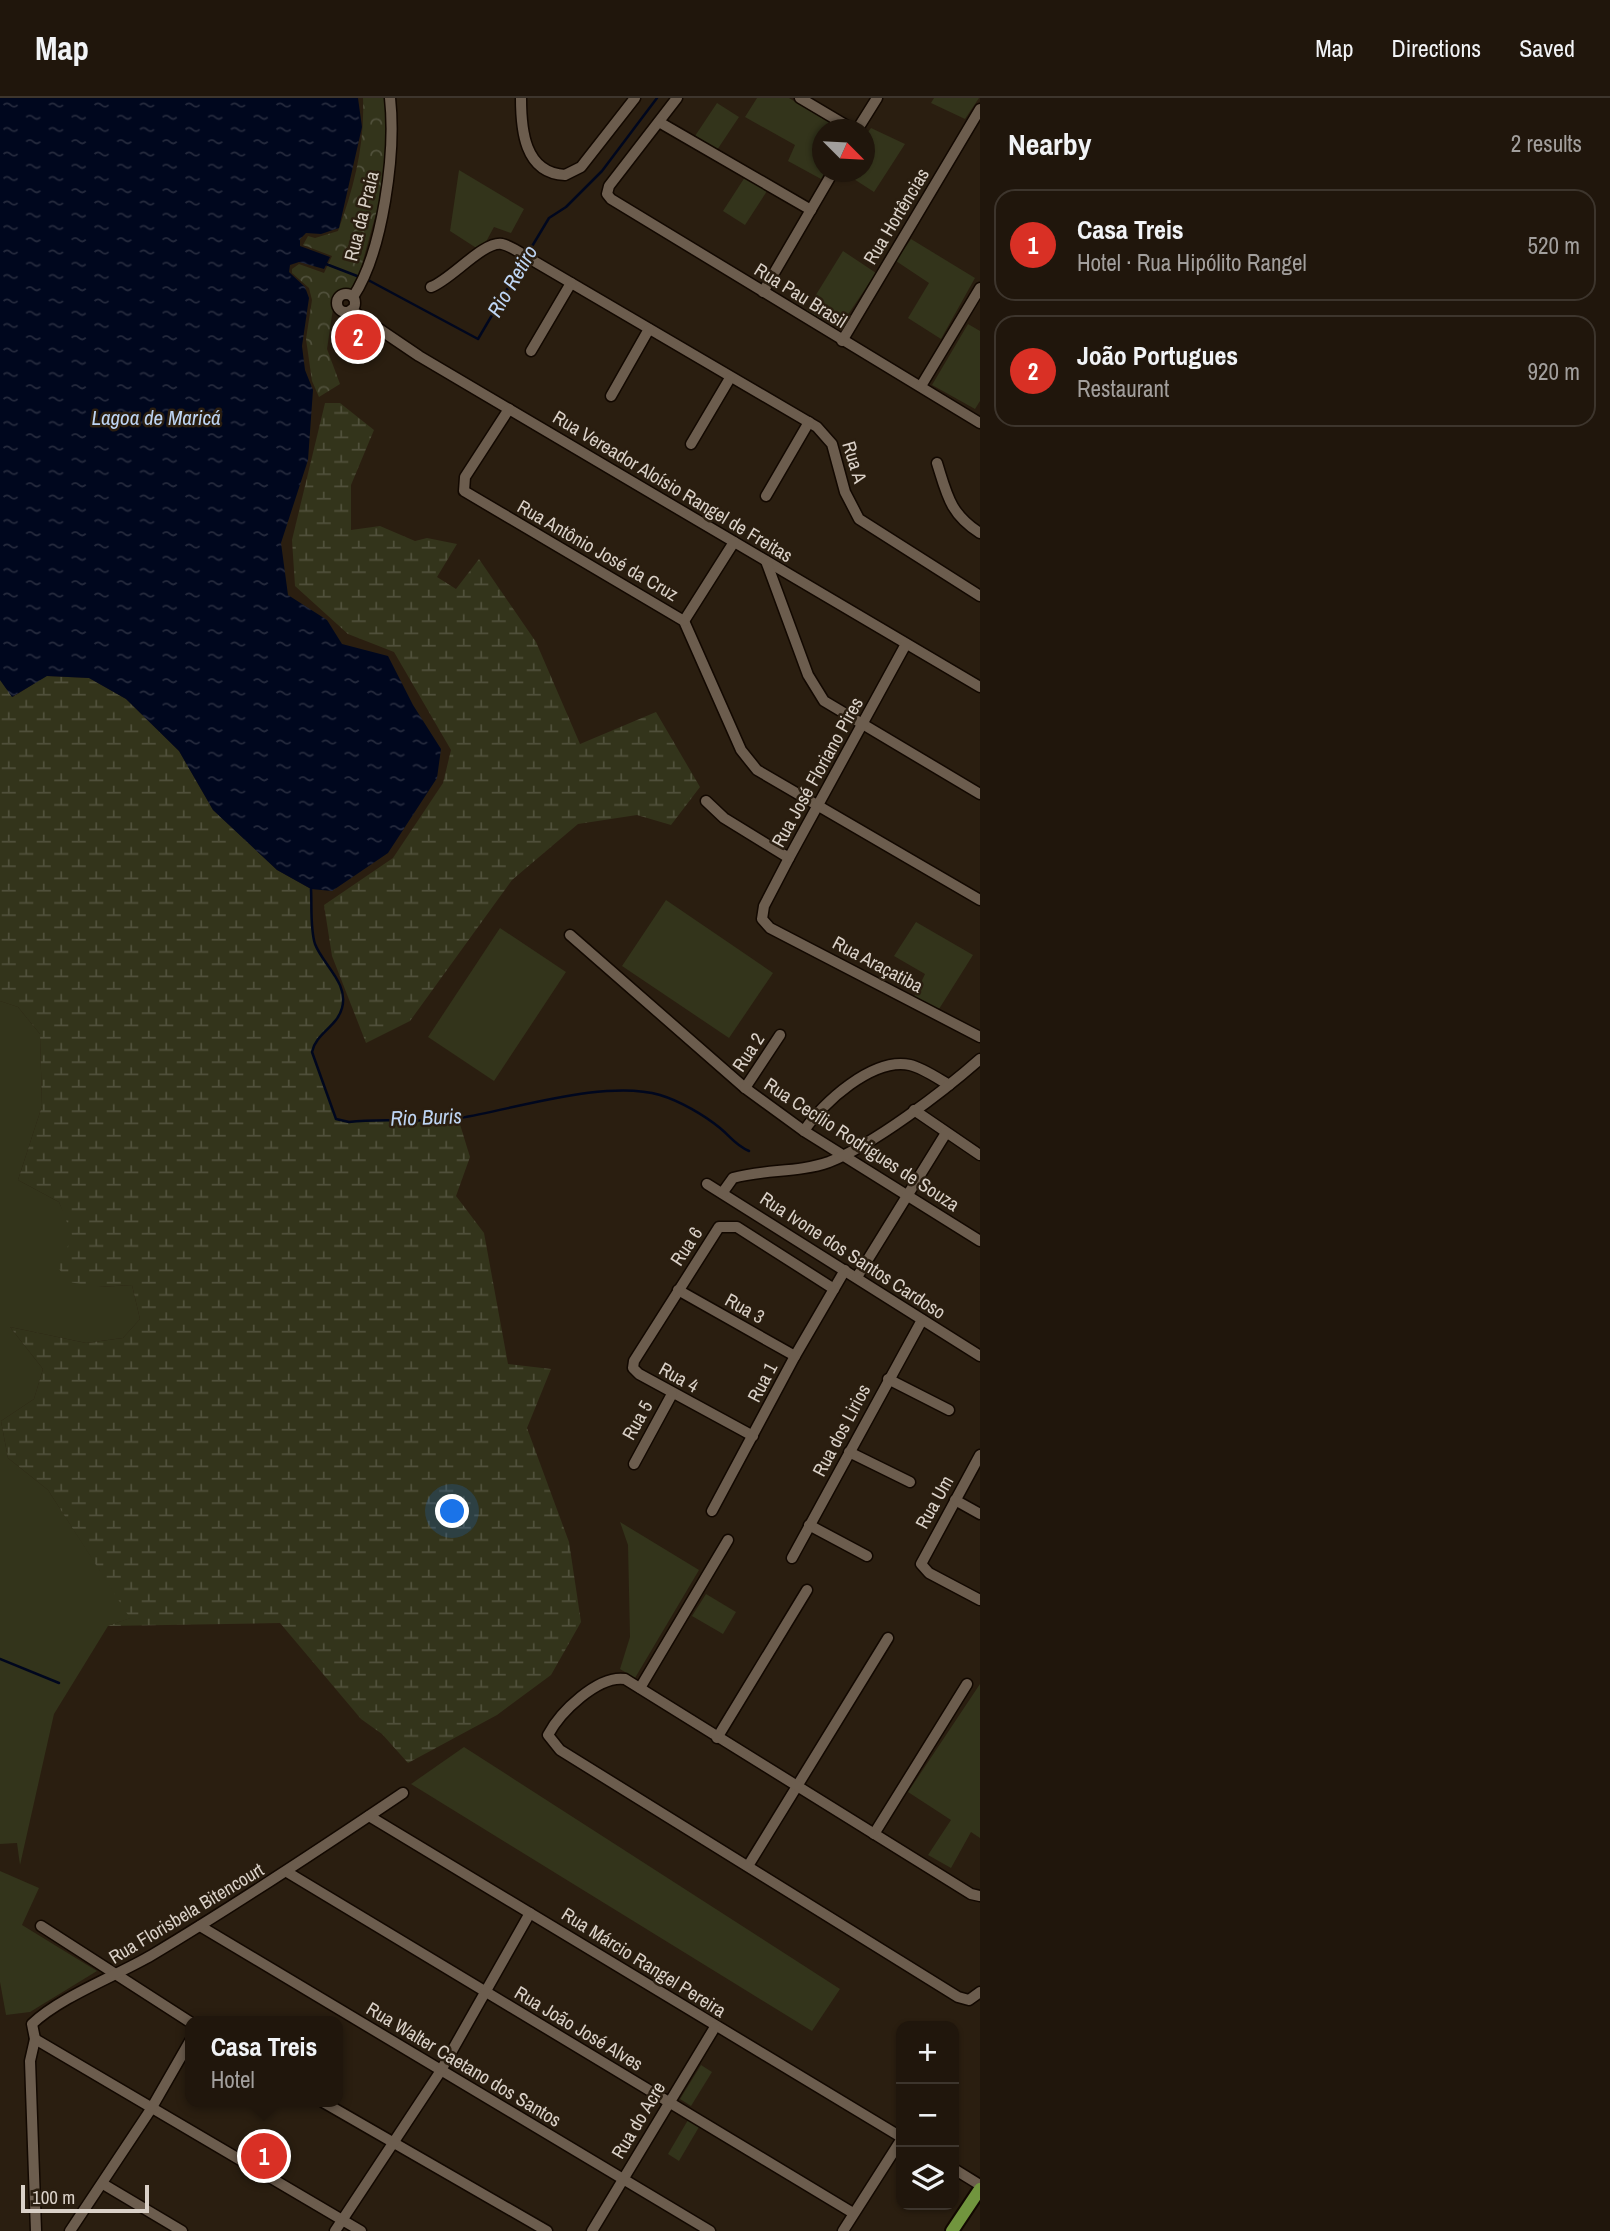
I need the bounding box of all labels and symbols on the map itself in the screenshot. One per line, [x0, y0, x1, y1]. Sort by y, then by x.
north arrow [812, 119, 875, 182]
street label: Rua Hortências [857, 163, 935, 269]
street label: Rua da Praia [337, 168, 385, 264]
water label: Rio Retiro [480, 240, 544, 322]
street label: Rua Pau Brasil [750, 256, 852, 334]
pin: 2 [335, 311, 381, 363]
water label: Lagoa de Maricá [91, 403, 221, 432]
street label: Rua Vereador Aloísio Rangel de Freitas [548, 404, 798, 568]
street label: Rua A [836, 438, 874, 487]
street label: Rua Antônio José da Cruz [513, 493, 683, 607]
street label: Rua José Floriano Pires [765, 692, 869, 852]
street label: Rua Araçatiba [828, 929, 928, 999]
street label: Rua 2 [726, 1027, 770, 1077]
street label: Rua Cecílio Rodrigues de Souza [759, 1071, 965, 1217]
water label: Rio Buris [390, 1101, 463, 1133]
street label: Rua Ivone dos Santos Cardoso [755, 1185, 951, 1325]
street label: Rua 6 [664, 1221, 708, 1271]
street label: Rua 3 [721, 1287, 769, 1329]
street label: Rua 4 [655, 1356, 704, 1399]
street label: Rua 1 [741, 1357, 783, 1406]
street label: Rua dos Lirios [806, 1379, 876, 1481]
street label: Rua 5 [616, 1395, 659, 1444]
street label: Rua Um [909, 1471, 959, 1533]
your location [435, 1494, 469, 1528]
street label: Rua Florisbela Bitencourt [104, 1856, 269, 1970]
street label: Rua Márcio Rangel Pereira [557, 1901, 732, 2023]
street label: Rua João José Alves [510, 1979, 648, 2077]
street label: Rua Walter Caetano dos Santos [362, 1995, 566, 2133]
street label: Rua do Acre [605, 2077, 671, 2163]
pin: 1 [241, 2130, 287, 2182]
scale bar [21, 2182, 149, 2214]

